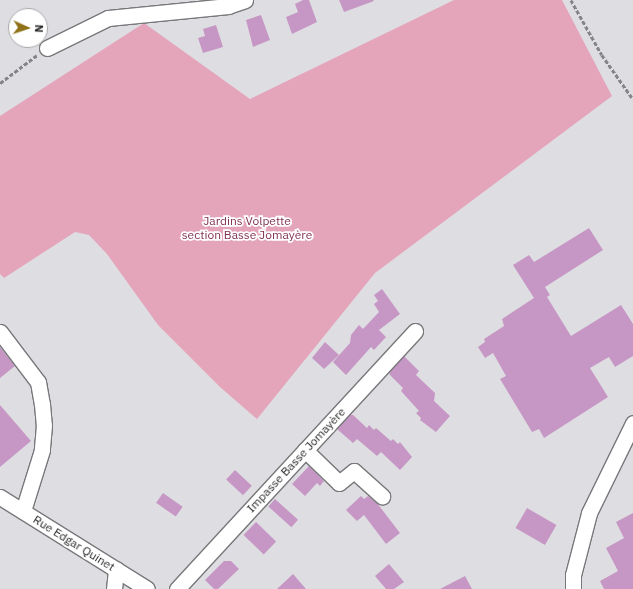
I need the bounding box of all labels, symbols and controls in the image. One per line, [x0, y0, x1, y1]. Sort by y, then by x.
north arrow [8, 8, 48, 48]
text: N [32, 24, 46, 33]
park label: Jardins Volpette section Basse Jomayère [182, 214, 312, 242]
street label: Impasse Basse Jomayère [244, 405, 348, 515]
street label: Rue Edgar Quinet [30, 512, 118, 574]

